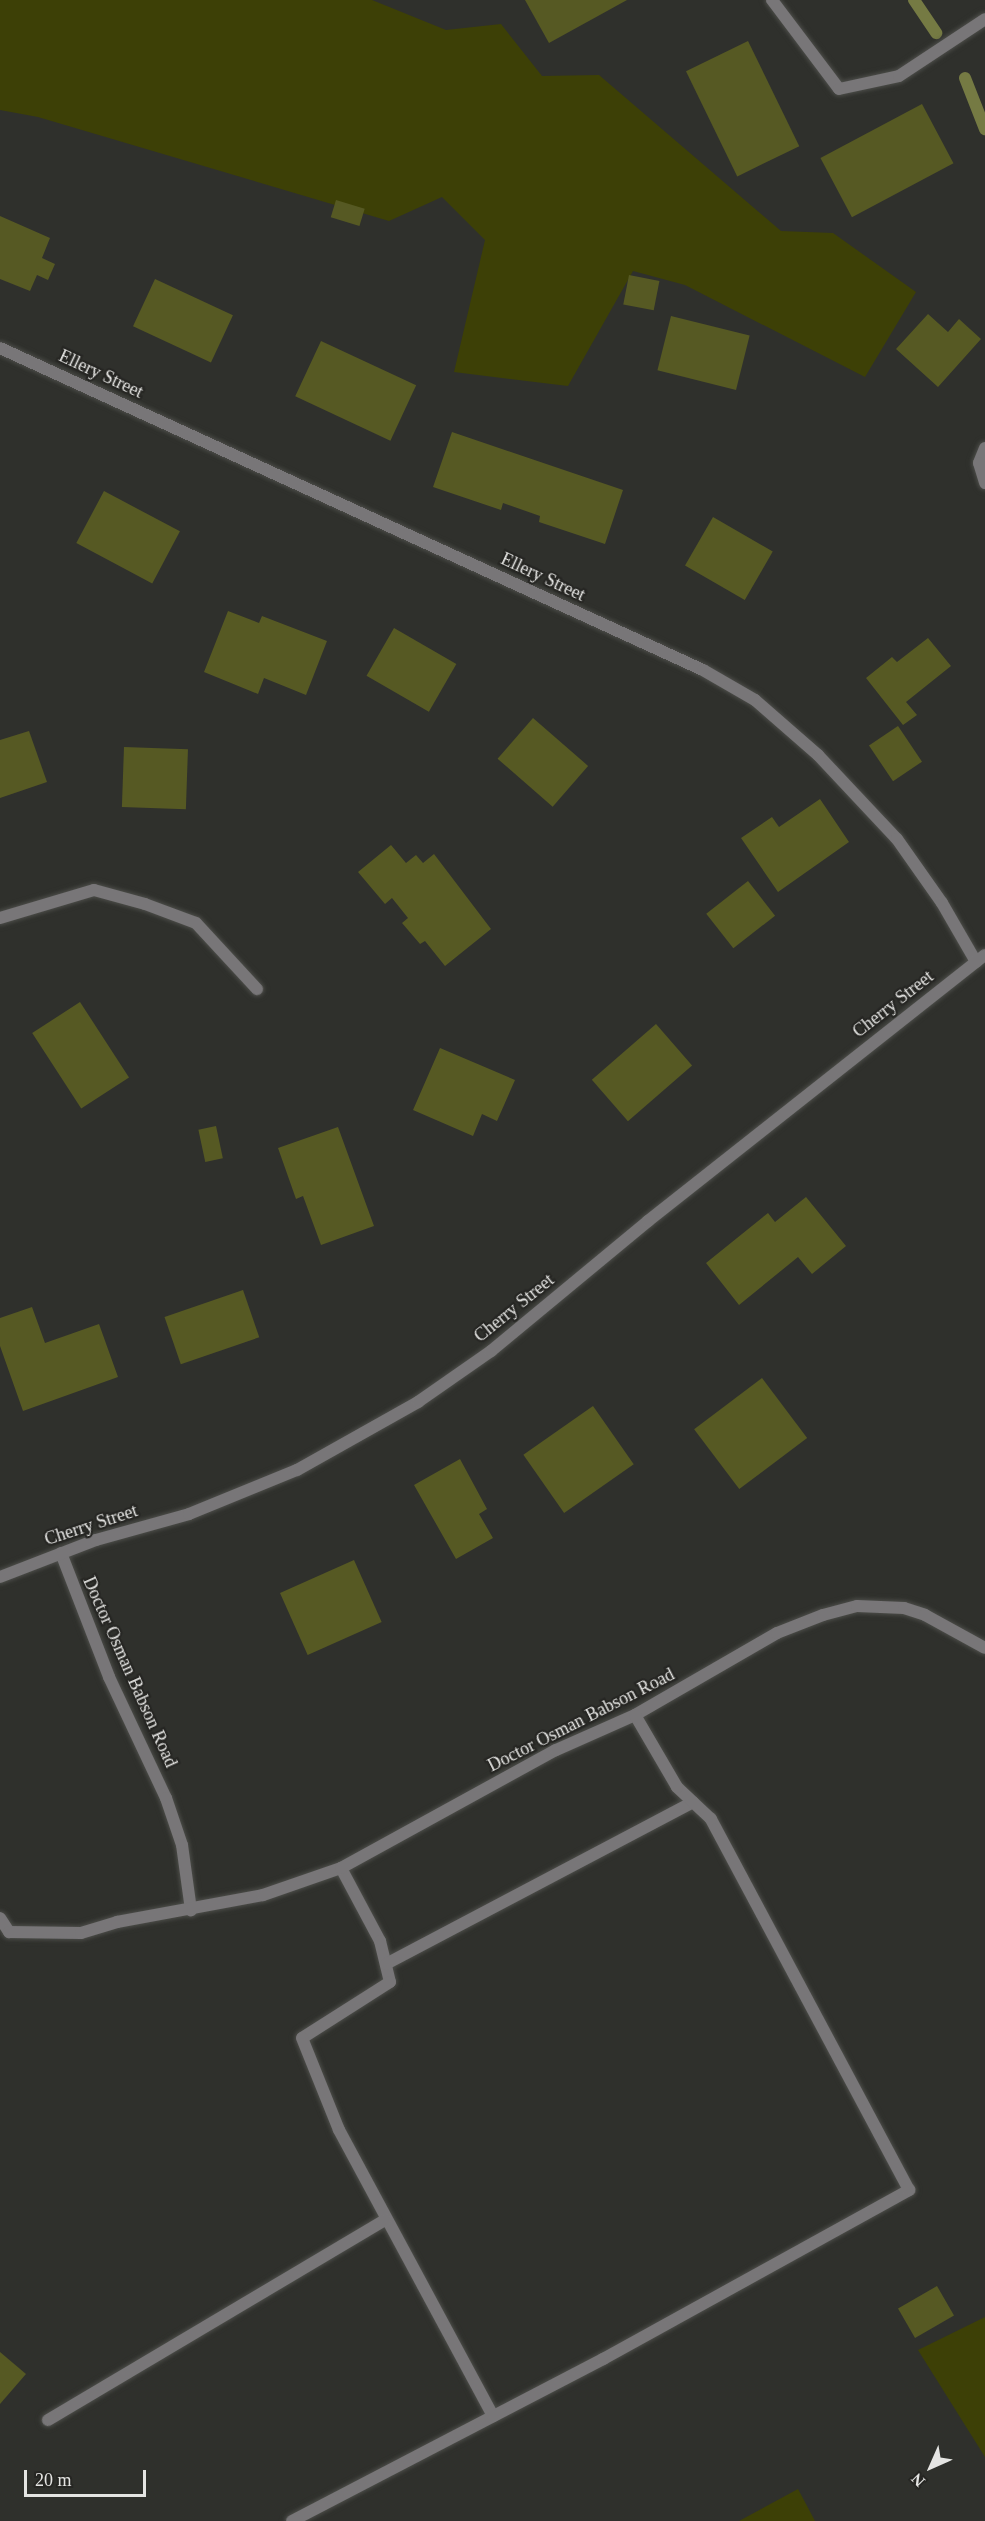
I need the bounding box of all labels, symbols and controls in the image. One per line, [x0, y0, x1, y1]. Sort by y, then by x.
street label: Ellery Street [55, 345, 147, 403]
street label: Ellery Street [497, 548, 589, 606]
street label: Cherry Street [848, 966, 938, 1042]
street label: Cherry Street [470, 1269, 558, 1347]
street label: Cherry Street [42, 1500, 140, 1550]
street label: Doctor Osman Babson Road [78, 1573, 182, 1771]
street label: Doctor Osman Babson Road [484, 1664, 678, 1776]
north arrow [901, 2437, 961, 2497]
scale bar [27, 2458, 148, 2496]
text: 20 m [35, 2470, 72, 2490]
text: N [908, 2470, 928, 2490]

